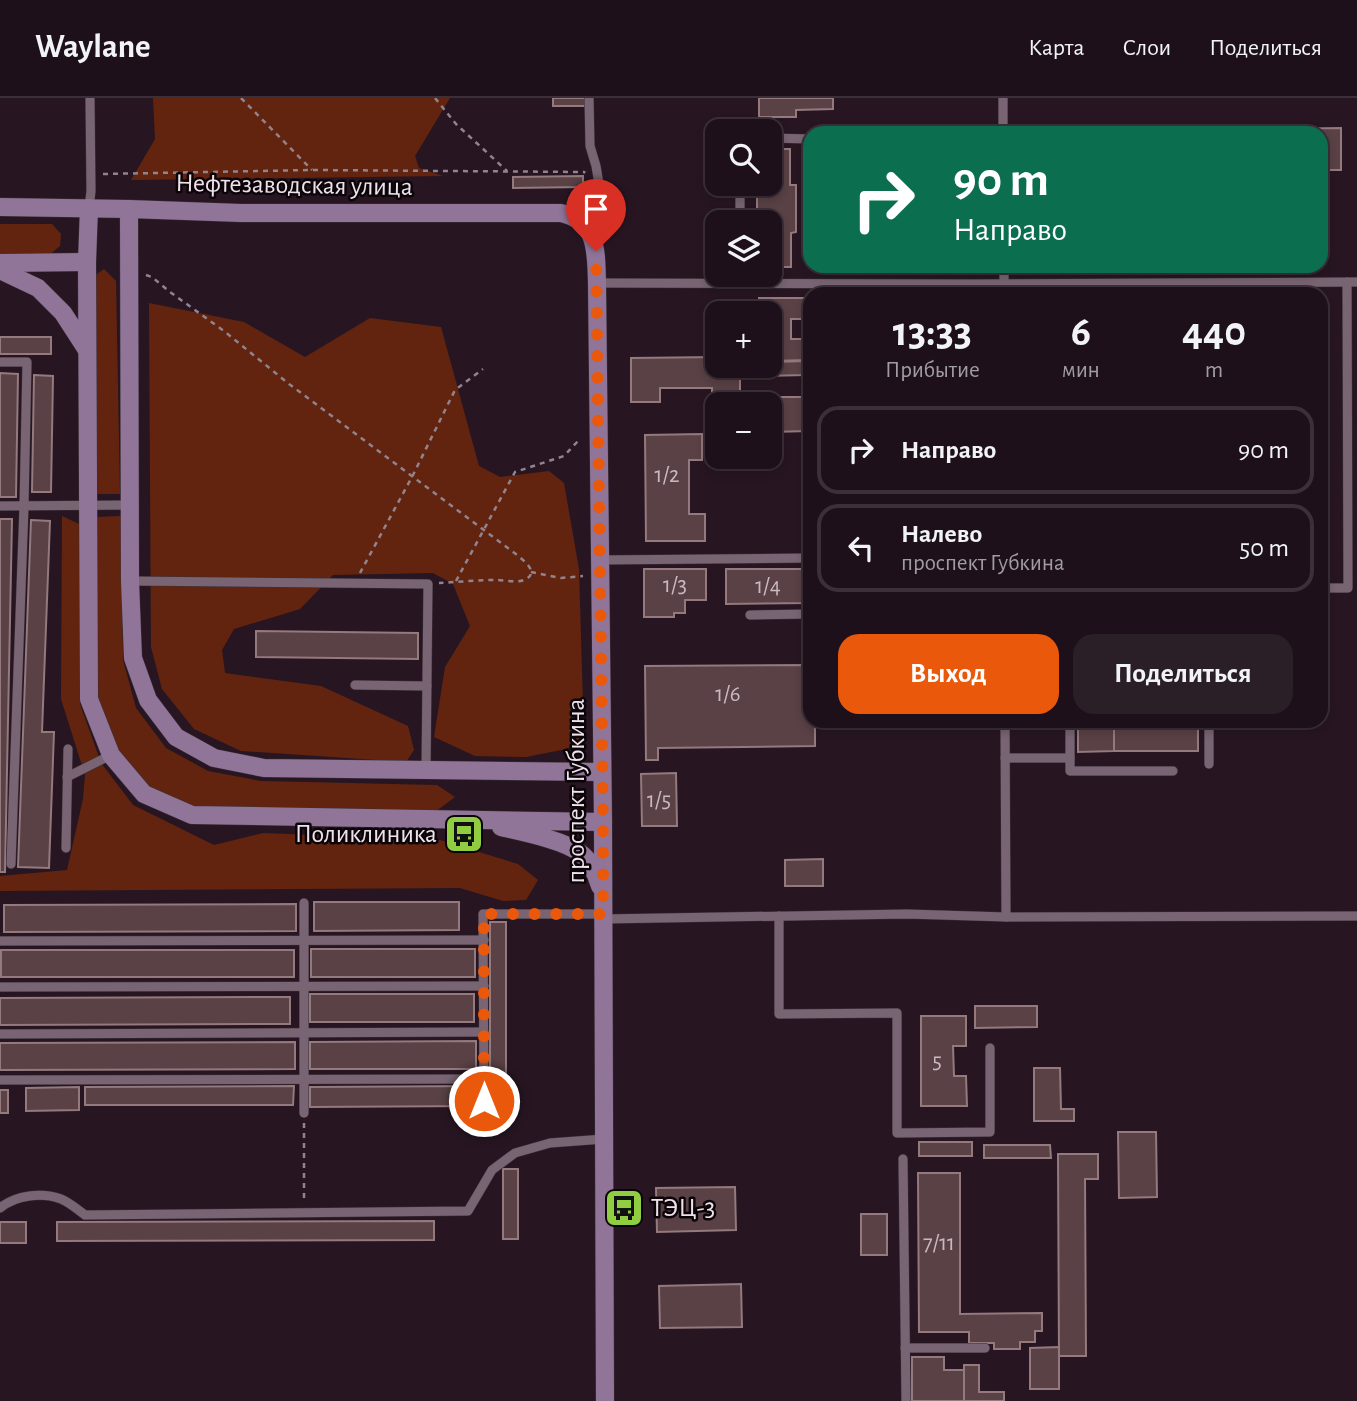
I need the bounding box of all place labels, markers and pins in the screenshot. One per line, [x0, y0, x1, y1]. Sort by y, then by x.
pin [566, 179, 626, 251]
bus stop icon: Поликлиника [443, 813, 485, 855]
place label: Поликлиника [295, 821, 437, 847]
bus stop icon: ТЭЦ-3 [603, 1187, 645, 1229]
place label: ТЭЦ-3 [651, 1195, 715, 1221]

